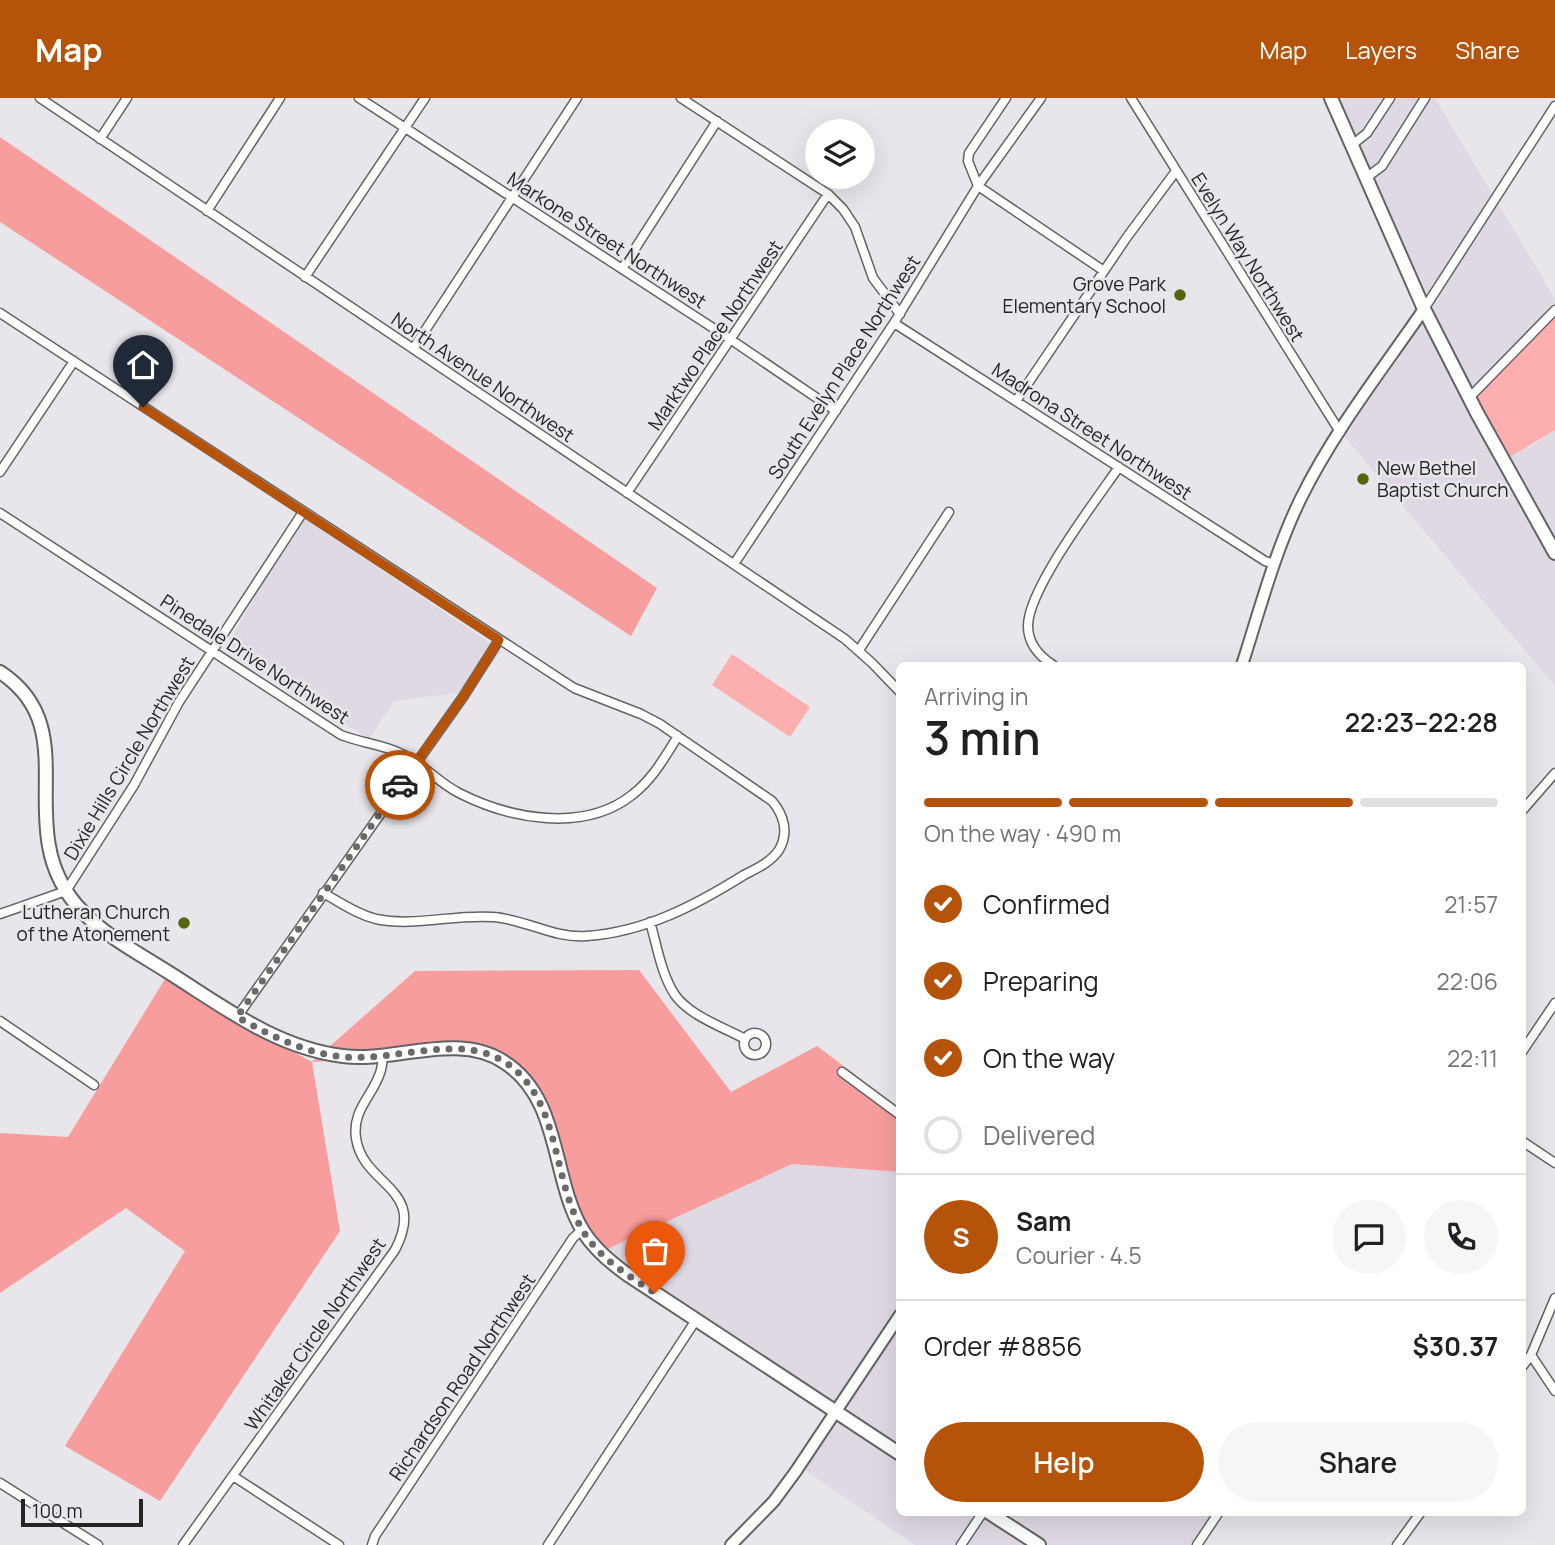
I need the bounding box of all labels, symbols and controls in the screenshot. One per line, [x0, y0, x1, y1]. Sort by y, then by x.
text: Map [35, 27, 103, 72]
text: Map [1260, 33, 1307, 66]
text: Layers [1345, 33, 1417, 66]
text: Share [1455, 33, 1520, 66]
map controls [805, 119, 875, 189]
button: layers [805, 119, 875, 189]
street label: Markone Street Northwest [502, 166, 712, 314]
street label: Evelyn Way Northwest [1185, 168, 1311, 346]
street label: Marktwo Place Northwest [642, 235, 788, 435]
street label: South Evelyn Place Northwest [762, 250, 926, 484]
place label: Grove Park Elementary School [1003, 271, 1167, 319]
marker: Grove Park Elementary School [1172, 287, 1188, 303]
street label: North Avenue Northwest [386, 306, 580, 448]
pin [113, 335, 173, 407]
icon: home [124, 346, 162, 384]
street label: Madrona Street Northwest [987, 356, 1197, 506]
place label: New Bethel Baptist Church [1377, 455, 1509, 503]
marker: New Bethel Baptist Church [1355, 471, 1371, 487]
street label: Pinedale Drive Northwest [155, 588, 355, 730]
street label: Dixie Hills Circle Northwest [58, 651, 200, 865]
text: Arriving in [924, 680, 1029, 712]
text: 22:23–22:28 [1345, 704, 1498, 740]
text: 3 min [924, 706, 1041, 769]
courier [365, 750, 435, 820]
icon: car [381, 766, 419, 804]
text: On the way · 490 m [924, 817, 1121, 849]
icon: check [924, 885, 962, 923]
text: Confirmed [983, 886, 1110, 922]
text: 21:57 [1444, 888, 1498, 920]
place label: Lutheran Church of the Atonement [16, 899, 170, 947]
marker: Lutheran Church of the Atonement [176, 915, 192, 931]
icon: check [924, 962, 962, 1000]
text: Preparing [983, 963, 1099, 999]
text: 22:06 [1437, 965, 1498, 997]
icon: check [924, 1039, 962, 1077]
text: On the way [983, 1040, 1115, 1076]
text: 22:11 [1447, 1042, 1498, 1074]
text: Delivered [983, 1117, 1095, 1153]
button: chat [1332, 1200, 1406, 1274]
button: phone [1424, 1200, 1498, 1274]
text: Sam [1016, 1203, 1071, 1239]
text: S [952, 1219, 970, 1255]
pin [625, 1221, 685, 1293]
street label: Whitaker Circle Northwest [238, 1232, 392, 1436]
icon: bag [636, 1232, 674, 1270]
text: Courier · 4.5 [1016, 1239, 1142, 1271]
street label: Richardson Road Northwest [383, 1268, 541, 1486]
text: Order #8856 [924, 1328, 1082, 1364]
text: $30.37 [1413, 1328, 1498, 1364]
button: Help [924, 1422, 1204, 1502]
button: Share [1218, 1422, 1498, 1502]
scale bar [21, 1496, 144, 1528]
text: 100 m [32, 1498, 83, 1524]

